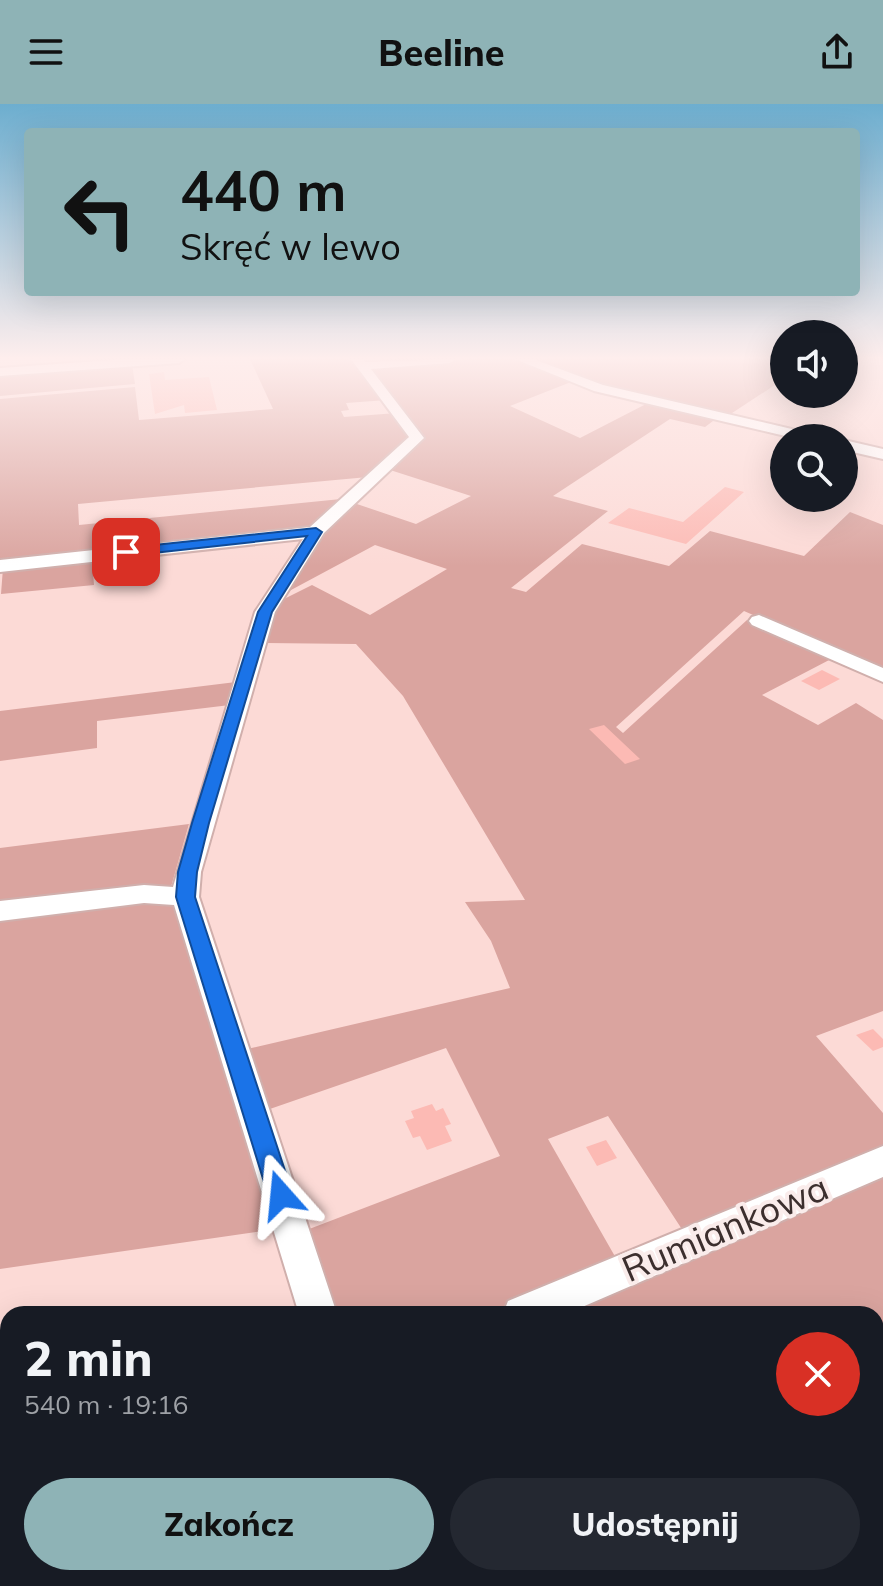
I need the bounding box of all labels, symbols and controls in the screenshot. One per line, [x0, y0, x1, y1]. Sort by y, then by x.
icon: menu [24, 30, 68, 74]
text: Beeline [378, 30, 505, 75]
icon: share [815, 30, 859, 74]
text: 440 m [180, 155, 347, 225]
icon: left [48, 160, 152, 264]
text: Skręć w lewo [180, 224, 401, 269]
map controls [770, 320, 858, 512]
button: sound [770, 320, 858, 408]
button: search [770, 424, 858, 512]
pin [92, 518, 160, 586]
icon: arrive [104, 530, 148, 574]
position arrow [239, 1153, 323, 1237]
street label: Rumiankowa [615, 1164, 835, 1291]
text: 2 min [24, 1328, 153, 1388]
button: close [776, 1332, 860, 1416]
text: 540 m · 19:16 [24, 1388, 188, 1421]
button: Zakończ [24, 1478, 434, 1570]
button: Udostępnij [450, 1478, 860, 1570]

